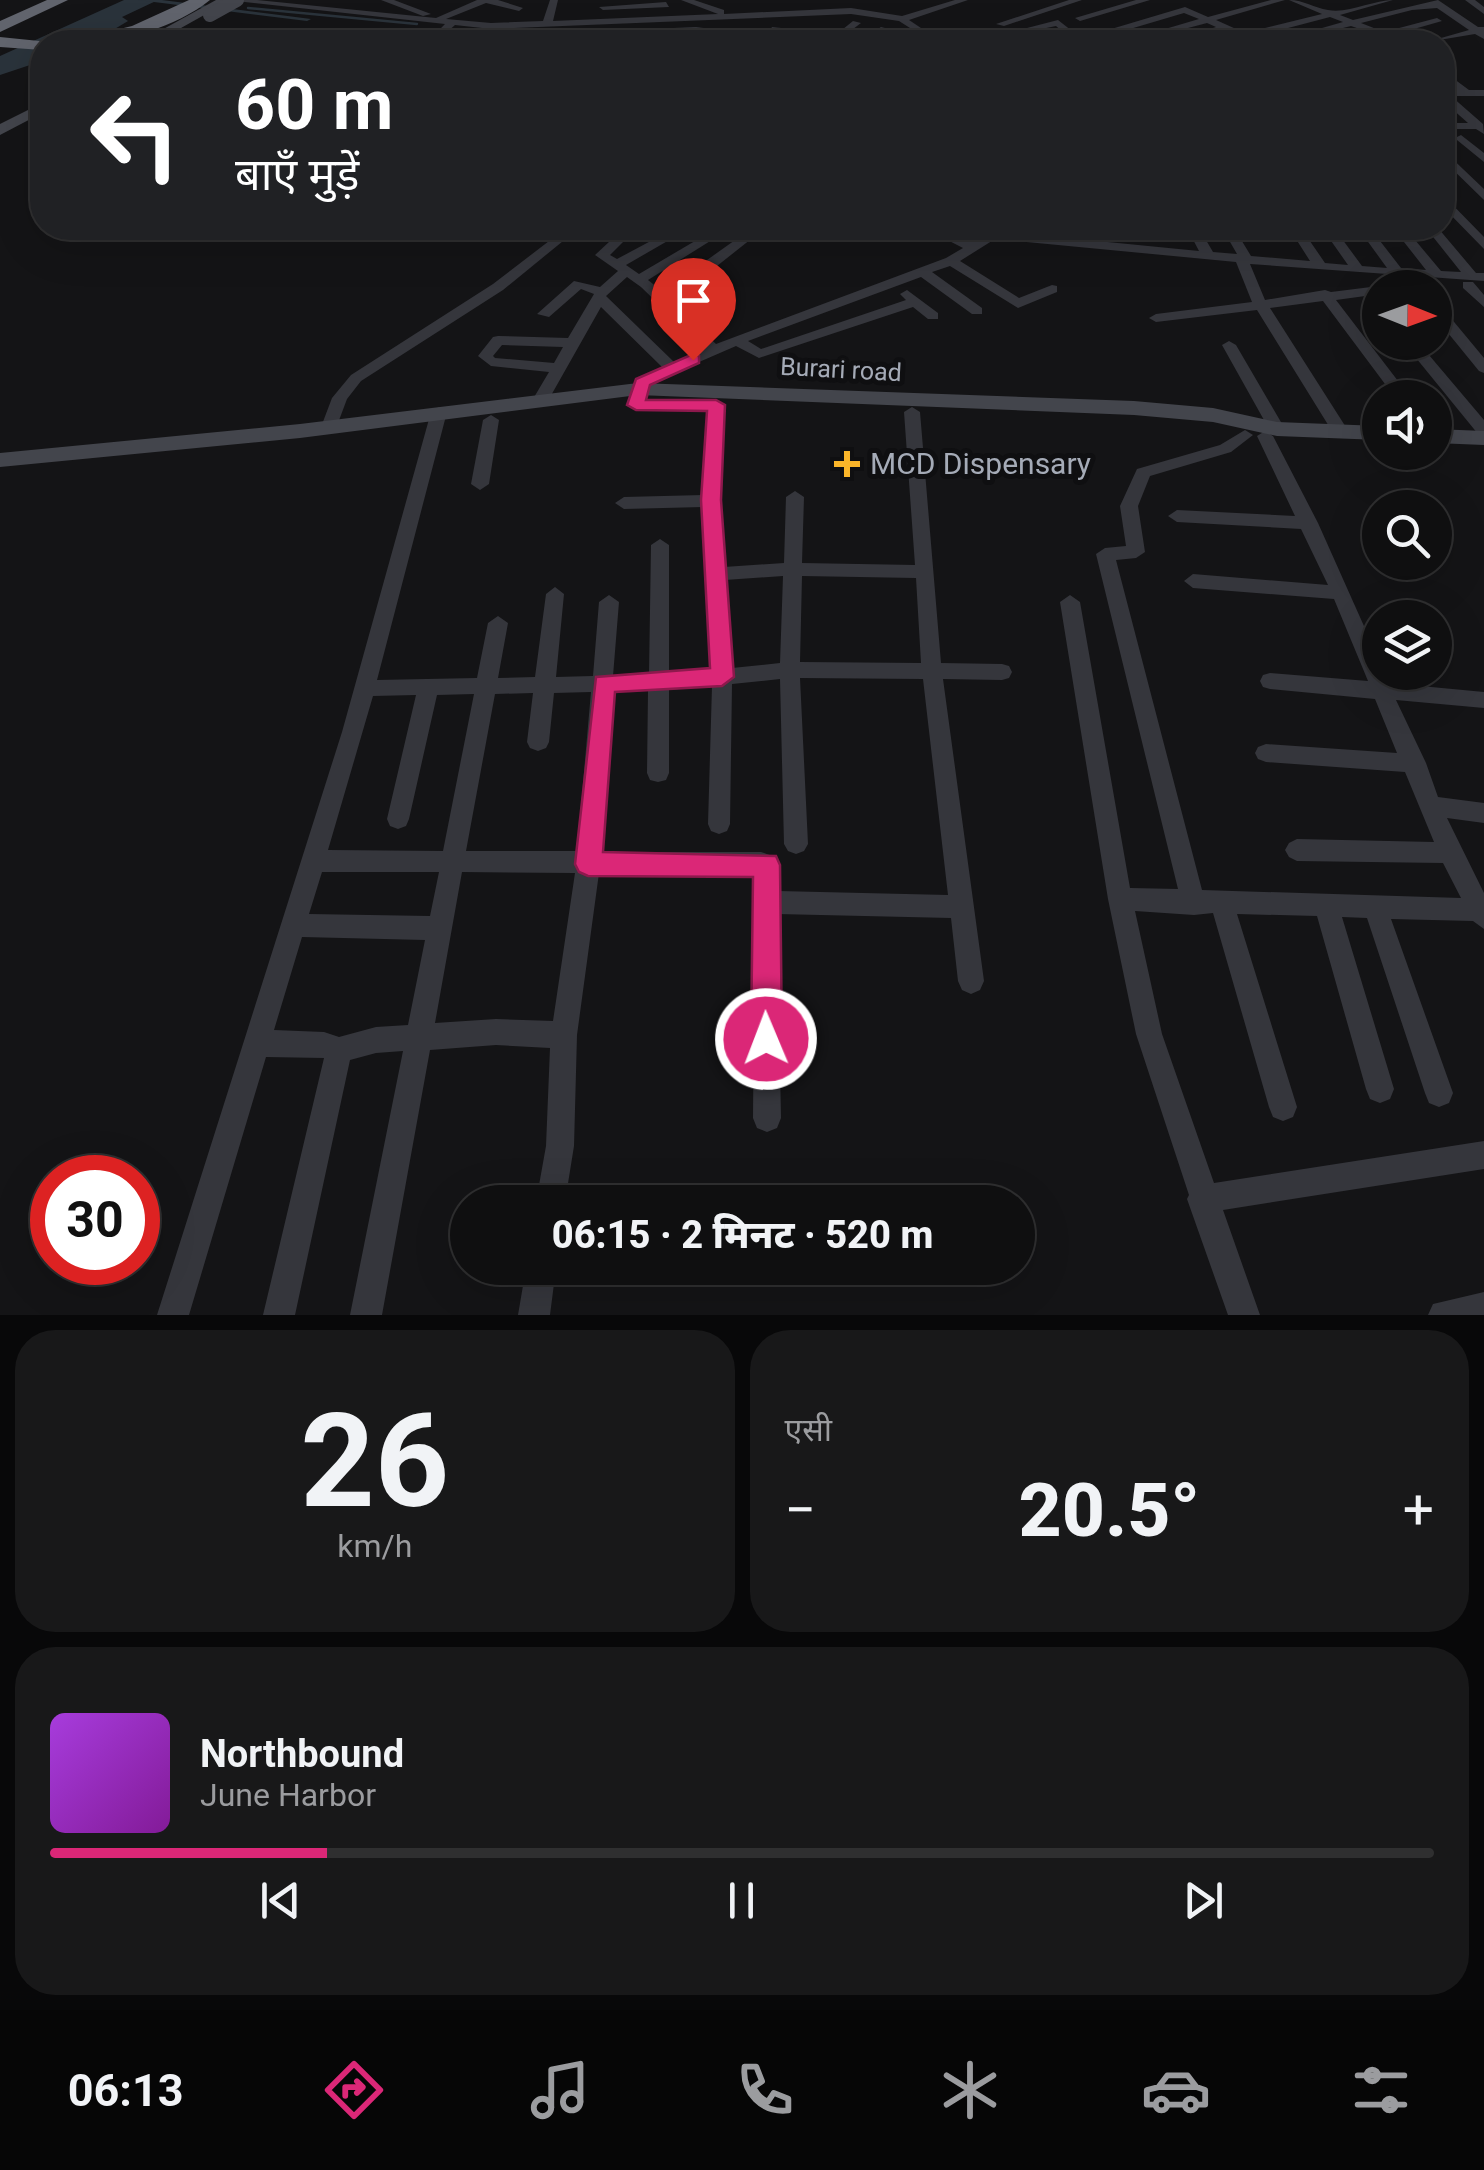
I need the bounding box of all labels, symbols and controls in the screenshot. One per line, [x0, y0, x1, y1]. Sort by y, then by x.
text: 60 m [235, 64, 393, 146]
icon: left [70, 70, 200, 200]
text: बाएँ मुड़ें [235, 148, 359, 201]
pin [651, 258, 736, 361]
north arrow [1362, 270, 1452, 360]
map controls [1362, 270, 1452, 690]
icon: arrive [666, 273, 721, 328]
street label: Burari road [779, 352, 903, 387]
button: sound [1362, 380, 1452, 470]
place label: MCD Dispensary [870, 446, 1091, 481]
marker: MCD Dispensary [834, 451, 860, 477]
button: search [1362, 490, 1452, 580]
button: layers [1362, 600, 1452, 690]
position arrow [714, 987, 818, 1091]
speed limit sign: 30 [30, 1155, 160, 1285]
text: 06:15 · 2 मिनट · 520 m [552, 1213, 933, 1257]
text: 26 [300, 1385, 449, 1538]
text: एसी [785, 1411, 832, 1449]
text: 20.5° [1019, 1466, 1200, 1554]
text: − [785, 1478, 816, 1542]
text: + [1403, 1478, 1434, 1542]
text: km/h [337, 1527, 412, 1565]
text: Northbound [200, 1732, 404, 1776]
text: June Harbor [200, 1776, 376, 1814]
icon: previous [253, 1873, 308, 1928]
icon: pause [714, 1873, 769, 1928]
icon: next [1176, 1873, 1231, 1928]
icon: directions [319, 2055, 389, 2125]
icon: music [525, 2055, 595, 2125]
icon: phone [730, 2055, 800, 2125]
icon: climate [935, 2055, 1005, 2125]
icon: car [1141, 2055, 1211, 2125]
icon: filters [1346, 2055, 1416, 2125]
text: 06:13 [68, 2064, 184, 2117]

